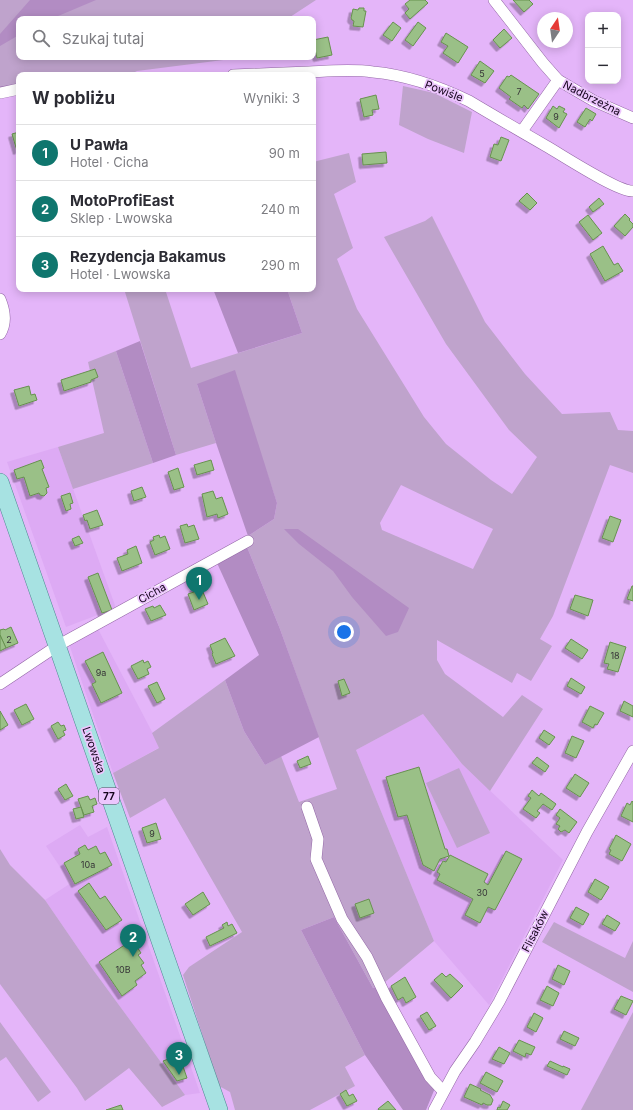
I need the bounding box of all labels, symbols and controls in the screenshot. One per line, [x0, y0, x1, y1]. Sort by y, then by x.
north arrow [537, 12, 573, 48]
map controls [585, 12, 621, 84]
button: + [585, 12, 621, 48]
search box [16, 16, 316, 60]
icon: search [30, 27, 52, 49]
text: Szukaj tutaj [62, 29, 144, 48]
button: − [585, 48, 621, 84]
house number: 5 [479, 68, 485, 79]
street label: Powiśle [423, 77, 465, 105]
street label: Nadbrzeżna [561, 77, 623, 119]
house number: 7 [516, 86, 522, 97]
text: W pobliżu [32, 88, 115, 108]
text: Wyniki: 3 [243, 90, 300, 106]
house number: 9 [553, 111, 559, 122]
text: U Pawła [70, 135, 128, 154]
text: 1 [42, 145, 48, 161]
text: 90 m [269, 145, 300, 161]
text: Hotel · Cicha [70, 154, 148, 170]
text: MotoProfiEast [70, 191, 174, 210]
text: 2 [41, 201, 49, 217]
text: 240 m [261, 201, 300, 217]
text: Sklep · Lwowska [70, 210, 172, 226]
text: Rezydencja Bakamus [70, 247, 226, 266]
text: 3 [41, 257, 49, 273]
text: 290 m [261, 257, 300, 273]
text: Hotel · Lwowska [70, 266, 171, 282]
pin: 1 [186, 567, 212, 600]
street label: Cicha [136, 580, 168, 606]
your location [334, 622, 354, 642]
house number: 2 [6, 634, 12, 645]
house number: 18 [610, 650, 620, 661]
house number: 9a [96, 667, 106, 678]
street label: Lwowska [79, 725, 109, 775]
road number: 77 [99, 788, 119, 804]
house number: 9 [149, 828, 155, 839]
house number: 10a [81, 859, 95, 870]
house number: 30 [476, 887, 488, 898]
street label: Flisaków [519, 908, 551, 954]
pin: 2 [120, 924, 146, 957]
house number: 10B [115, 964, 131, 975]
pin: 3 [166, 1042, 192, 1075]

